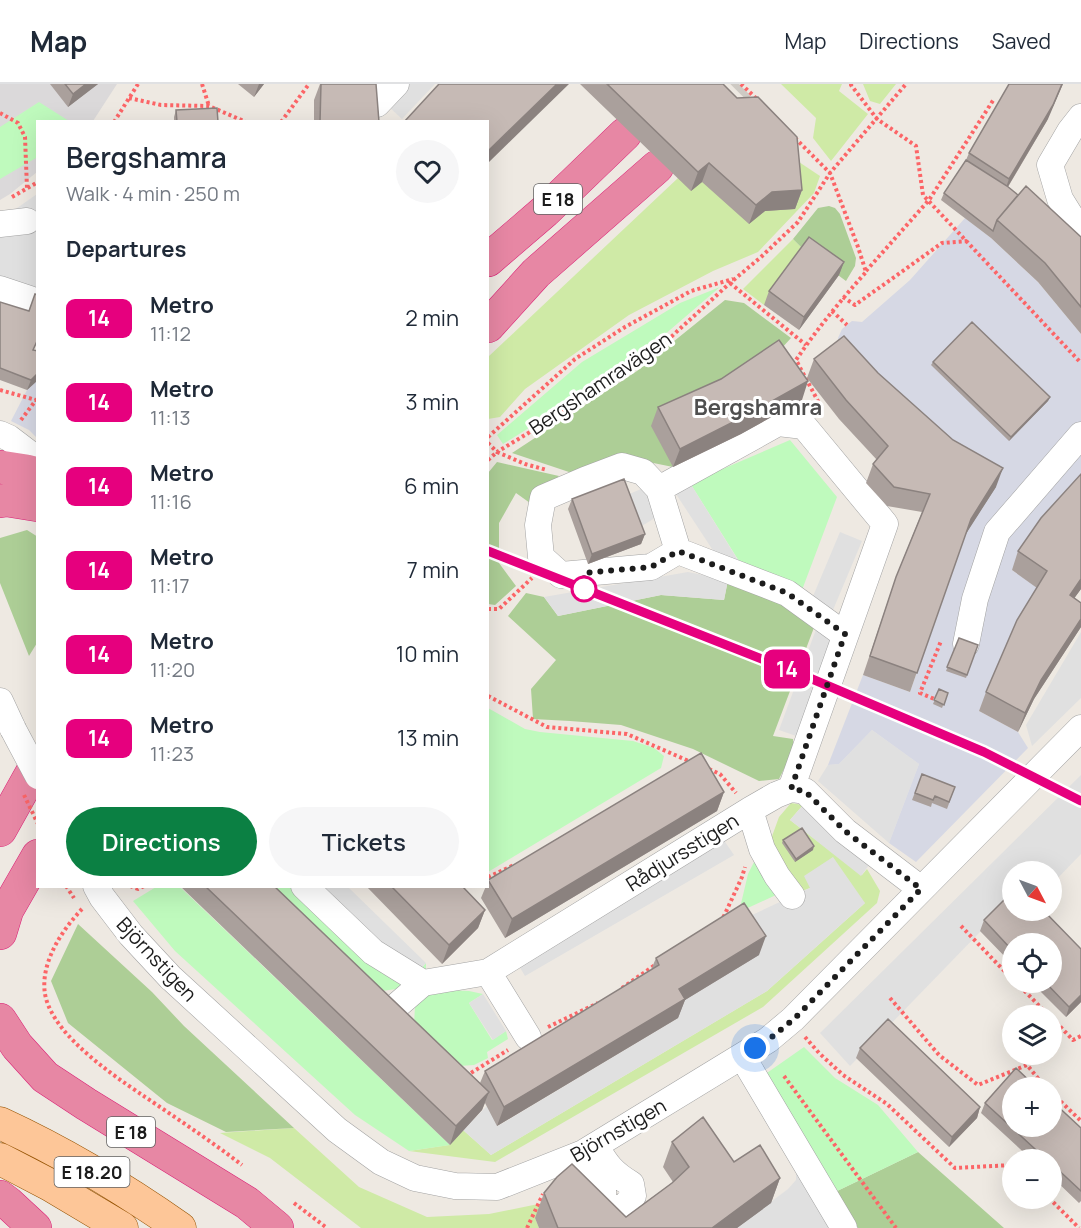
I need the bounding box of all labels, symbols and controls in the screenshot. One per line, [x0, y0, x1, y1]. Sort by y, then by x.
text: Map [30, 22, 87, 60]
text: Map [785, 27, 826, 55]
text: Directions [859, 27, 959, 55]
text: Saved [992, 27, 1051, 55]
text: Bergshamra [66, 138, 227, 176]
button: heart [396, 140, 459, 203]
text: Walk · 4 min · 250 m [66, 180, 240, 207]
road number: E 18 [534, 184, 582, 214]
text: Departures [66, 234, 186, 264]
text: Metro [150, 290, 214, 320]
text: 2 min [405, 303, 459, 333]
text: 14 [88, 304, 110, 332]
text: 11:12 [150, 320, 191, 347]
street label: Bergshamravägen [523, 325, 677, 441]
text: Metro [150, 374, 214, 404]
text: 3 min [406, 387, 459, 417]
text: 14 [88, 388, 110, 416]
district label: Bergshamra [694, 392, 822, 422]
text: 11:13 [150, 404, 190, 431]
text: Metro [150, 458, 214, 488]
text: 6 min [404, 471, 459, 501]
text: 14 [88, 472, 110, 500]
text: 11:16 [150, 488, 192, 515]
text: Metro [150, 542, 214, 572]
text: 7 min [407, 555, 459, 585]
text: 14 [88, 556, 110, 584]
text: 11:17 [150, 572, 189, 599]
unlabelled marker [571, 576, 597, 602]
text: Metro [150, 626, 214, 656]
text: 10 min [396, 639, 459, 669]
text: 14 [88, 640, 110, 668]
line badge: 14 [760, 650, 814, 688]
text: 14 [776, 655, 798, 683]
text: 11:20 [150, 656, 195, 683]
text: Metro [150, 710, 214, 740]
text: 13 min [397, 723, 459, 753]
text: 14 [88, 724, 110, 752]
text: 11:23 [150, 740, 194, 767]
button: Directions [66, 807, 257, 876]
button: Tickets [269, 807, 459, 876]
street label: Rådjursstigen [621, 807, 743, 897]
north arrow [1002, 861, 1062, 921]
map controls [1002, 861, 1062, 1209]
street label: Björnstigen [111, 911, 203, 1007]
button: locate [1002, 933, 1062, 993]
button: layers [1002, 1005, 1062, 1065]
your location [740, 1033, 770, 1063]
button: + [1002, 1077, 1062, 1137]
street label: Björnstigen [565, 1092, 671, 1168]
road number: E 18 [107, 1117, 155, 1147]
button: − [1002, 1149, 1062, 1209]
road number: E 18.20 [54, 1157, 130, 1187]

